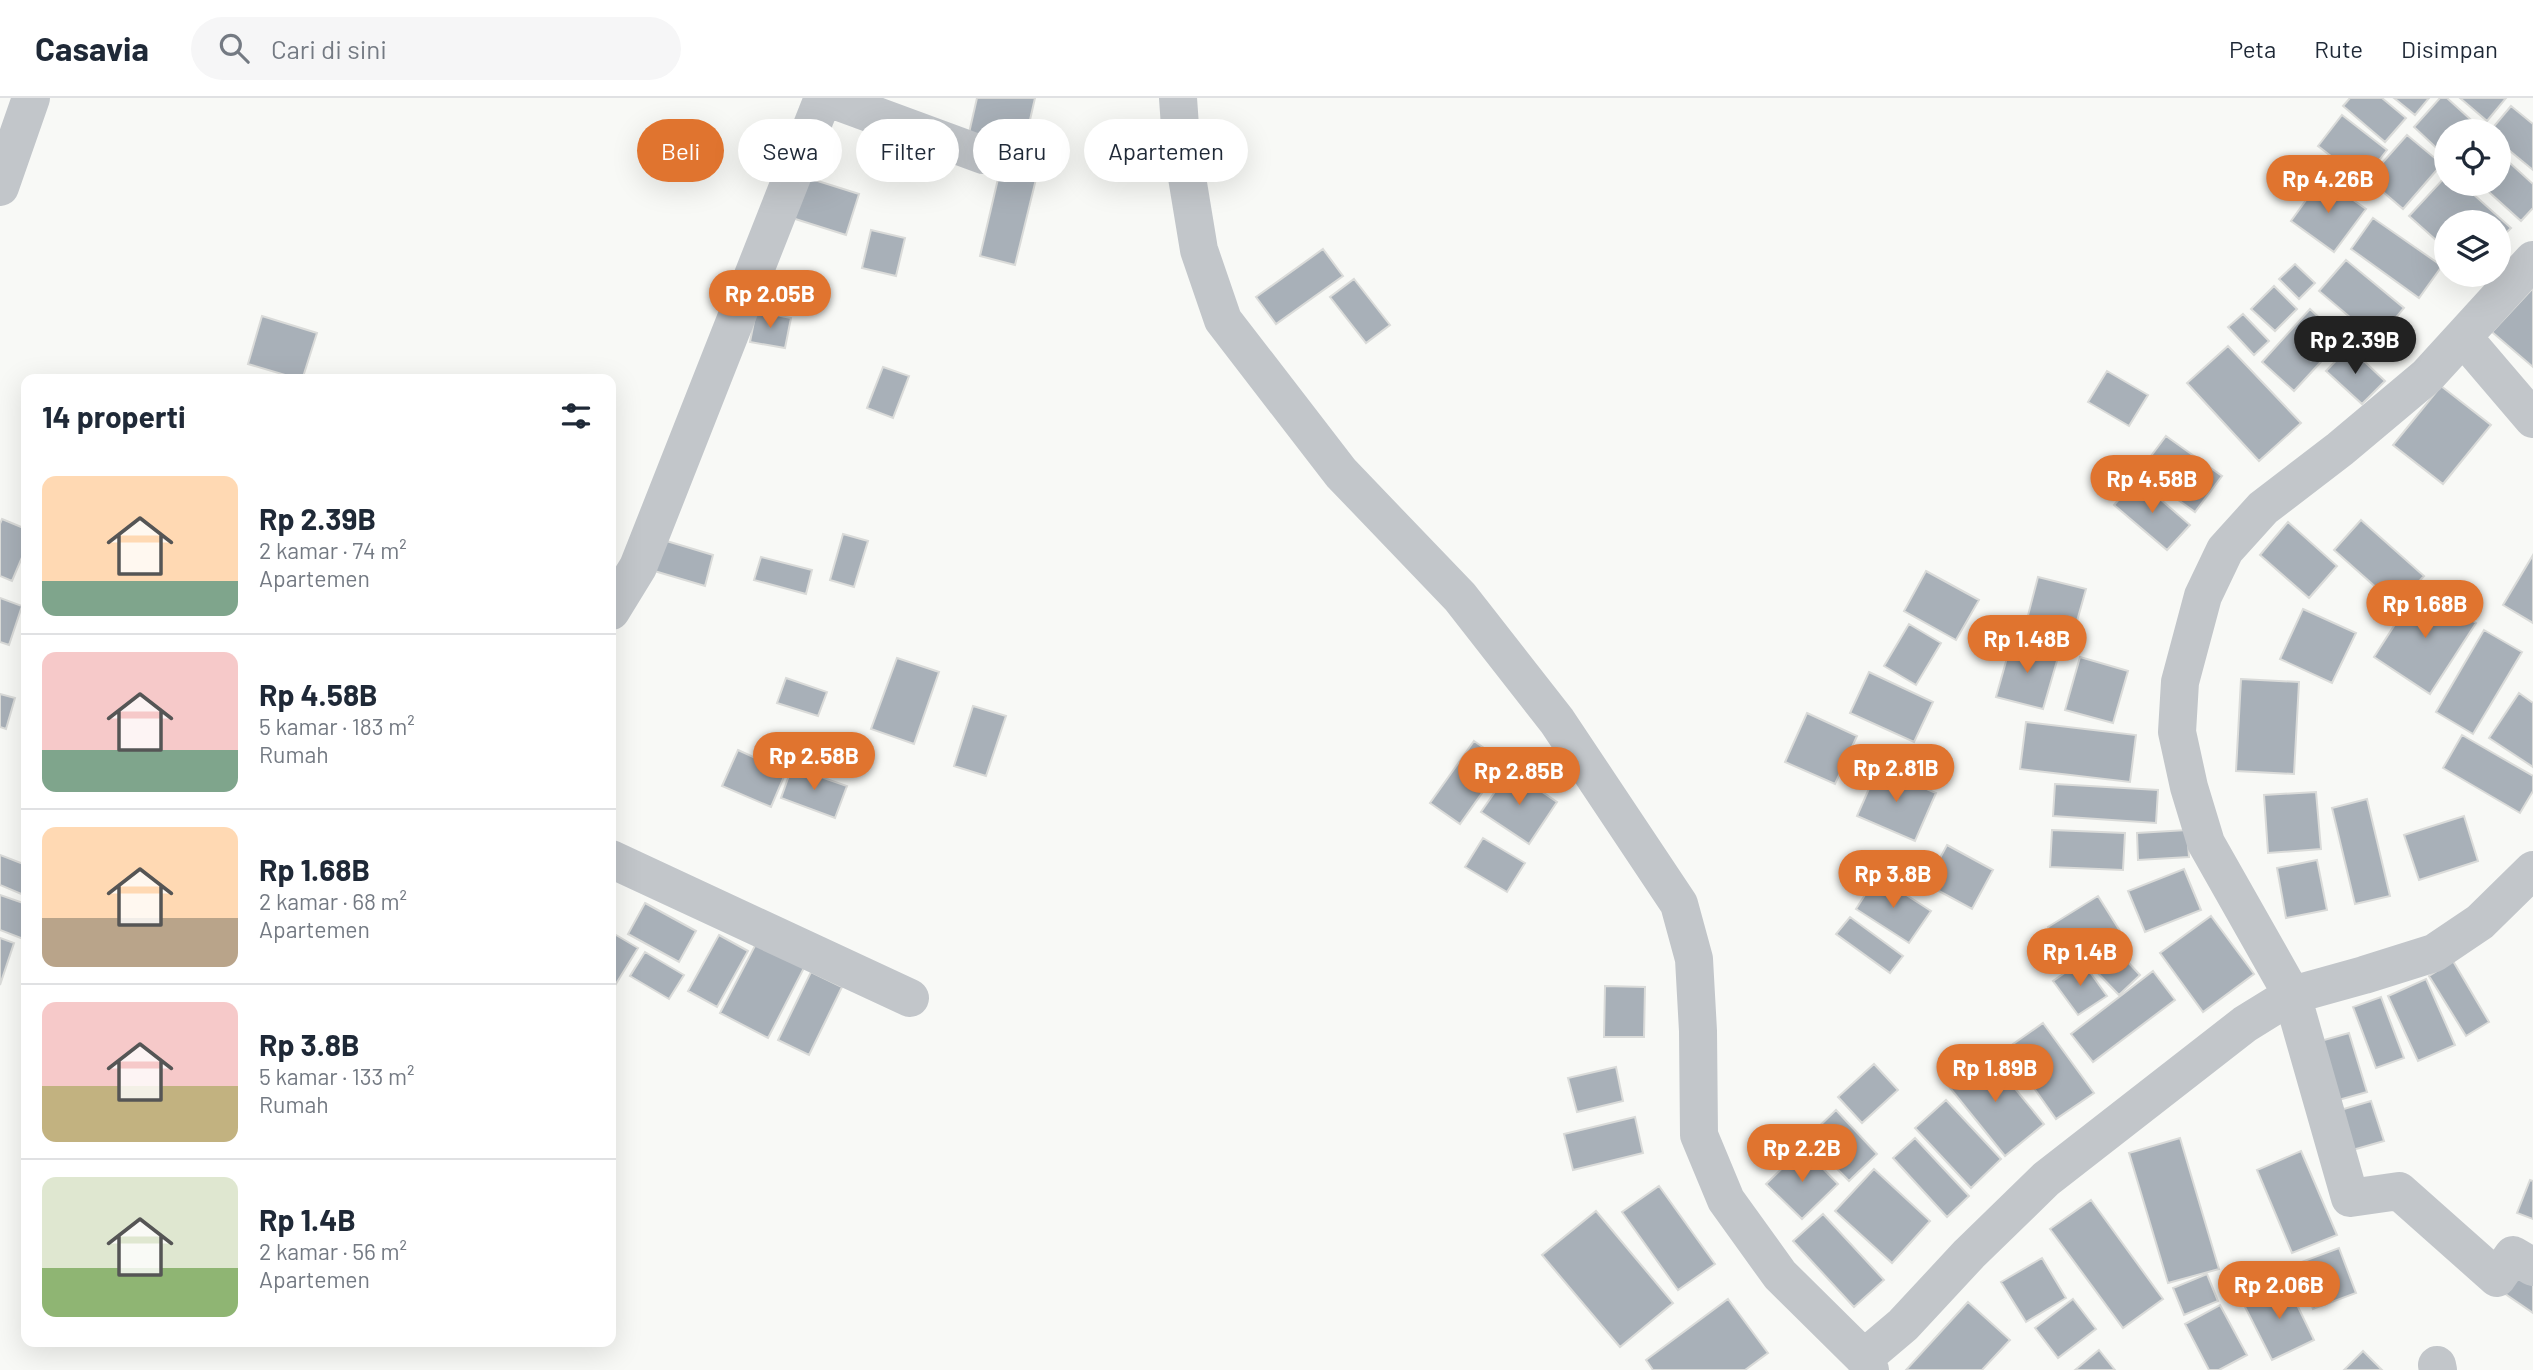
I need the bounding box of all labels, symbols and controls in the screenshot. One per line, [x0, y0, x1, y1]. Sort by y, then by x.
search box [191, 17, 681, 80]
text: Casavia [35, 28, 149, 68]
icon: search [215, 29, 253, 67]
text: Cari di sini [271, 33, 387, 64]
text: Peta [2229, 34, 2276, 63]
text: Rute [2314, 34, 2363, 63]
text: Disimpan [2401, 34, 2498, 63]
chip: Beli [637, 119, 724, 182]
chip: Sewa [738, 119, 842, 182]
chip: Filter [856, 119, 959, 182]
chip: Baru [973, 119, 1070, 182]
chip: Apartemen [1084, 119, 1248, 182]
map controls [2434, 119, 2511, 287]
button: locate [2434, 119, 2511, 196]
pin: Rp 4.26B [2256, 156, 2400, 215]
text: Rp 4.26B [2282, 164, 2374, 192]
button: layers [2434, 210, 2511, 287]
pin: Rp 2.05B [698, 271, 842, 330]
text: Rp 2.05B [725, 279, 815, 307]
pin: Rp 2.39B [2283, 316, 2427, 376]
text: Rp 2.39B [2310, 325, 2400, 353]
icon: filters [557, 397, 595, 435]
text: 14 properti [42, 398, 186, 434]
pin: Rp 4.58B [2080, 456, 2224, 515]
text: Rp 4.58B [2106, 464, 2198, 492]
text: Rp 2.39B [259, 500, 376, 536]
icon: home [98, 504, 182, 588]
text: 2 kamar · 74 m² [259, 536, 407, 564]
text: Apartemen [259, 564, 370, 592]
pin: Rp 1.68B [2353, 580, 2497, 640]
text: Rp 1.68B [2382, 589, 2468, 617]
pin: Rp 1.48B [1955, 616, 2099, 675]
text: Rp 1.48B [1984, 624, 2070, 652]
text: Rp 4.58B [259, 676, 378, 712]
icon: home [98, 680, 182, 764]
text: 5 kamar · 183 m² [259, 712, 415, 740]
pin: Rp 2.58B [742, 732, 886, 792]
text: Rumah [259, 740, 329, 768]
text: Rp 2.58B [769, 741, 859, 769]
pin: Rp 2.81B [1824, 744, 1968, 804]
pin: Rp 2.85B [1447, 748, 1591, 807]
text: Rp 2.81B [1853, 753, 1939, 781]
text: Rp 2.85B [1474, 756, 1564, 784]
pin: Rp 3.8B [1828, 850, 1958, 910]
text: Rp 1.68B [259, 851, 370, 887]
icon: home [98, 855, 182, 939]
text: Rp 3.8B [1854, 859, 1932, 887]
text: 2 kamar · 68 m² [259, 887, 407, 915]
text: Apartemen [259, 915, 370, 943]
pin: Rp 1.4B [2015, 928, 2145, 988]
text: Rp 1.4B [2043, 937, 2117, 965]
text: Rp 3.8B [259, 1026, 360, 1062]
icon: home [98, 1030, 182, 1114]
pin: Rp 1.89B [1923, 1044, 2067, 1104]
text: Rp 1.89B [1952, 1053, 2038, 1081]
text: 5 kamar · 133 m² [259, 1062, 415, 1090]
text: Rumah [259, 1090, 329, 1118]
pin: Rp 2.2B [1737, 1124, 1867, 1184]
text: Rp 2.2B [1763, 1133, 1841, 1161]
text: Rp 1.4B [259, 1201, 356, 1237]
icon: home [98, 1205, 182, 1289]
text: 2 kamar · 56 m² [259, 1237, 407, 1265]
pin: Rp 2.06B [2207, 1262, 2351, 1321]
text: Apartemen [259, 1265, 370, 1293]
text: Rp 2.06B [2234, 1270, 2324, 1298]

